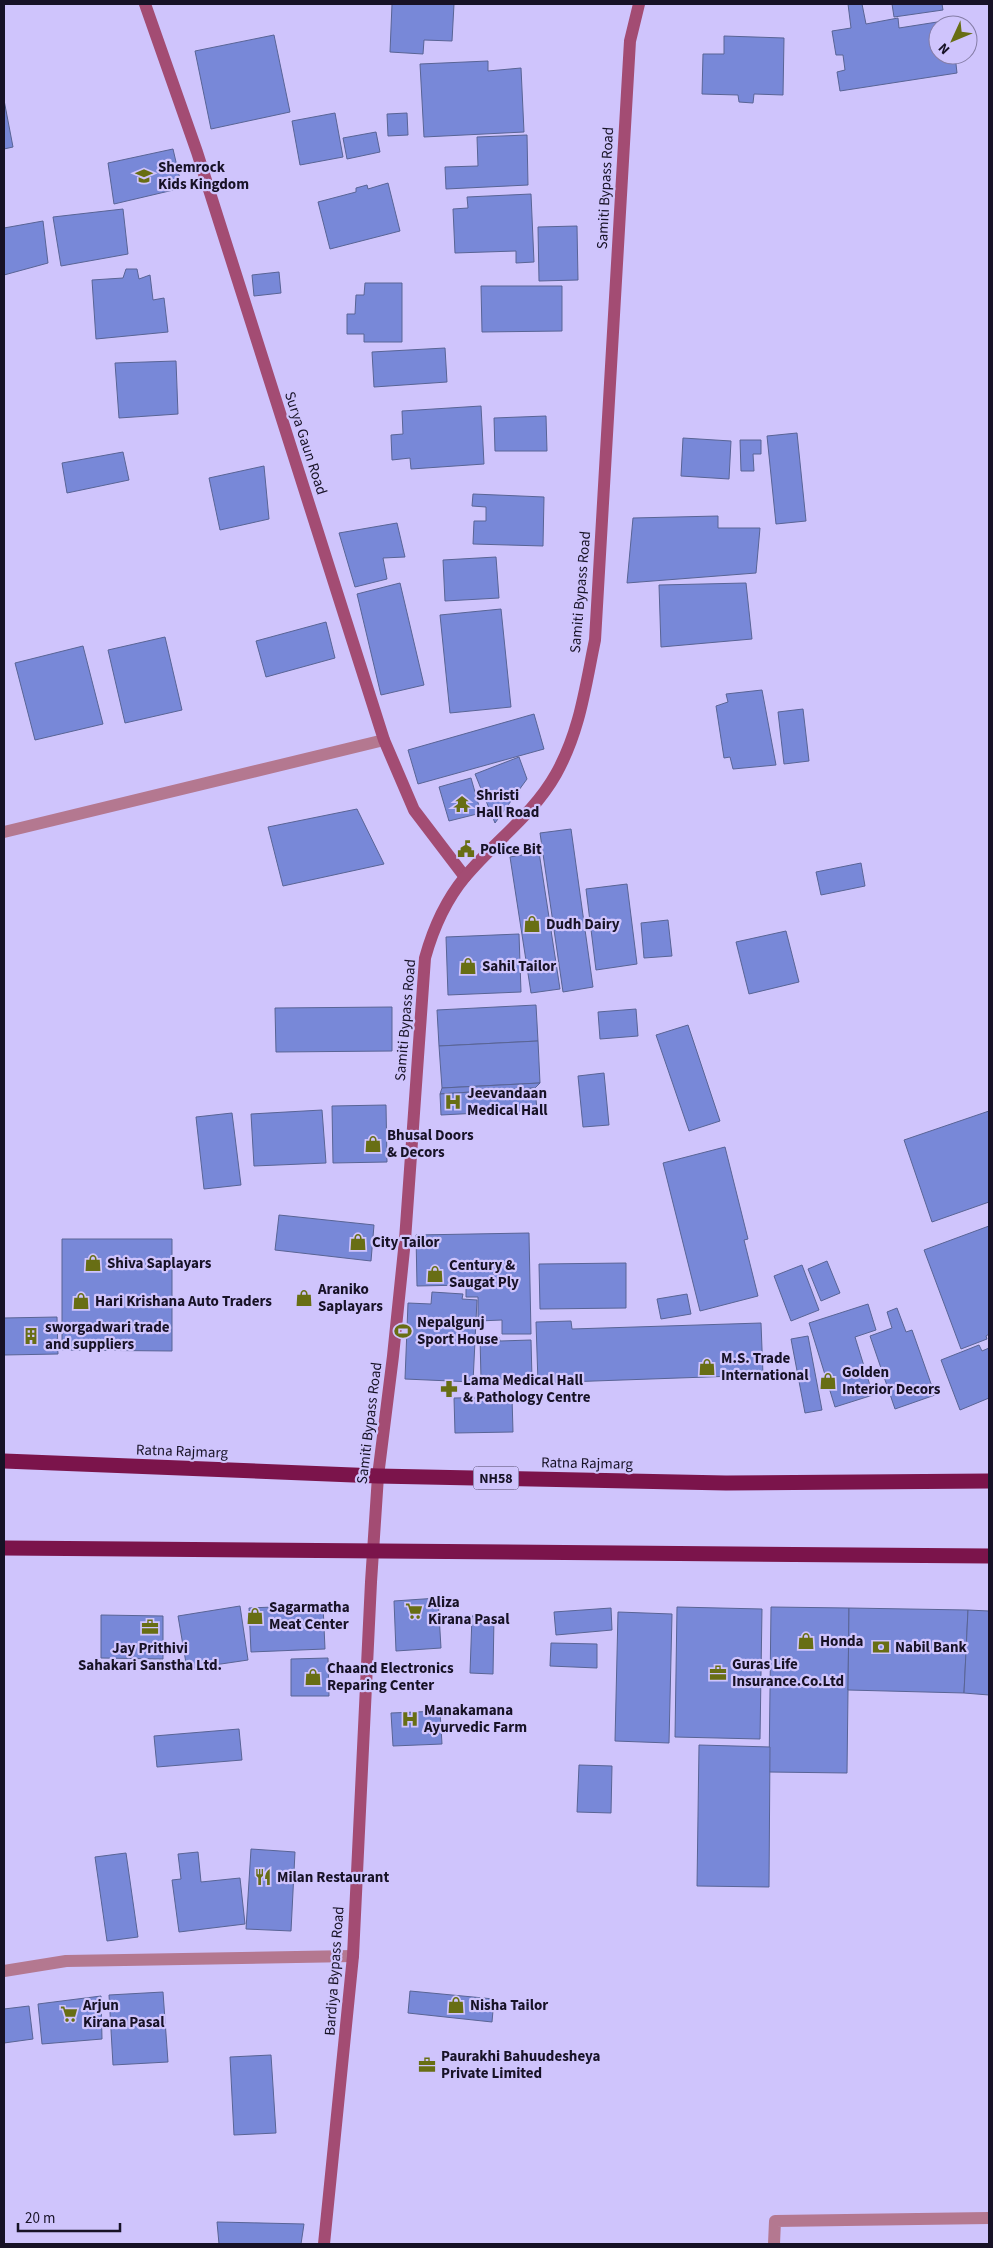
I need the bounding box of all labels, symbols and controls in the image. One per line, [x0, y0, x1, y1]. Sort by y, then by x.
north arrow [928, 15, 978, 65]
text: N [934, 38, 955, 59]
street label: Samiti Bypass Road [592, 126, 619, 250]
place label: Shemrock Kids Kingdom [158, 157, 249, 195]
school or university icon: Shemrock Kids Kingdom [134, 166, 154, 186]
street label: Surya Gaun Road [279, 389, 332, 497]
street label: Samiti Bypass Road [565, 530, 596, 654]
place label: Shristi Hall Road [476, 785, 539, 823]
temple icon: Shristi Hall Road [452, 794, 472, 814]
public building icon: Police Bit [456, 839, 476, 859]
place label: Police Bit [480, 839, 542, 860]
shop icon: Dudh Dairy [522, 914, 542, 934]
place label: Dudh Dairy [546, 914, 620, 935]
shop icon: Sahil Tailor [458, 956, 478, 976]
place label: Sahil Tailor [482, 956, 556, 977]
street label: Samiti Bypass Road [390, 958, 421, 1082]
place label: Jeevandaan Medical Hall [467, 1083, 548, 1121]
hospital icon: Jeevandaan Medical Hall [443, 1092, 463, 1112]
place label: Bhusal Doors & Decors [387, 1125, 474, 1163]
shop icon: Bhusal Doors & Decors [363, 1134, 383, 1154]
shop icon: City Tailor [348, 1232, 368, 1252]
place label: City Tailor [372, 1232, 439, 1253]
shop icon: Shiva Saplayars [83, 1253, 103, 1273]
place label: Shiva Saplayars [107, 1253, 212, 1274]
place label: Century & Saugat Ply [449, 1255, 519, 1293]
shop icon: Century & Saugat Ply [425, 1264, 445, 1284]
place label: Araniko Saplayars [317, 1279, 383, 1317]
shop icon: Araniko Saplayars [294, 1288, 314, 1308]
shop icon: Hari Krishana Auto Traders [71, 1291, 91, 1311]
place label: Hari Krishana Auto Traders [95, 1291, 272, 1312]
place label: Nepalgunj Sport House [417, 1312, 499, 1350]
place label: sworgadwari trade and suppliers [45, 1317, 170, 1355]
sports icon: Nepalgunj Sport House [393, 1321, 413, 1341]
building icon: sworgadwari trade and suppliers [21, 1326, 41, 1346]
place label: M.S. Trade International [721, 1348, 809, 1386]
shop icon: M.S. Trade International [697, 1357, 717, 1377]
street label: Samiti Bypass Road [352, 1361, 387, 1485]
place label: Golden Interior Decors [842, 1362, 941, 1400]
place label: Lama Medical Hall & Pathology Centre [463, 1370, 591, 1408]
shop icon: Golden Interior Decors [818, 1371, 838, 1391]
pharmacy icon: Lama Medical Hall & Pathology Centre [439, 1379, 459, 1399]
street label: Ratna Rajmarg [136, 1439, 229, 1464]
street label: Ratna Rajmarg [541, 1452, 634, 1475]
road number: NH58 [474, 1466, 518, 1490]
place label: Aliza Kirana Pasal [427, 1592, 510, 1630]
place label: Sagarmatha Meat Center [269, 1597, 350, 1635]
supermarket icon: Aliza Kirana Pasal [404, 1601, 424, 1621]
shop icon: Sagarmatha Meat Center [245, 1606, 265, 1626]
office icon: Jay Prithivi Sahakari Sanstha Ltd. [140, 1617, 160, 1637]
shop icon: Honda [796, 1631, 816, 1651]
place label: Honda [820, 1631, 864, 1652]
bank icon: Nabil Bank [871, 1637, 891, 1657]
place label: Nabil Bank [895, 1637, 967, 1658]
place label: Jay Prithivi Sahakari Sanstha Ltd. [78, 1638, 222, 1676]
place label: Guras Life Insurance.Co.Ltd [732, 1654, 844, 1692]
place label: Chaand Electronics Reparing Center [327, 1658, 454, 1696]
office icon: Guras Life Insurance.Co.Ltd [708, 1663, 728, 1683]
shop icon: Chaand Electronics Reparing Center [303, 1667, 323, 1687]
place label: Manakamana Ayurvedic Farm [423, 1700, 527, 1738]
hospital icon: Manakamana Ayurvedic Farm [400, 1709, 420, 1729]
restaurant icon: Milan Restaurant [253, 1867, 273, 1887]
place label: Milan Restaurant [277, 1867, 389, 1888]
street label: Bardiya Bypass Road [319, 1906, 349, 2036]
place label: Arjun Kirana Pasal [82, 1995, 165, 2033]
shop icon: Nisha Tailor [446, 1995, 466, 2015]
place label: Nisha Tailor [470, 1995, 548, 2016]
supermarket icon: Arjun Kirana Pasal [59, 2004, 79, 2024]
place label: Paurakhi Bahuudesheya Private Limited [441, 2046, 601, 2084]
office icon: Paurakhi Bahuudesheya Private Limited [417, 2055, 437, 2075]
scale bar [18, 2200, 120, 2232]
text: 20 m [25, 2208, 55, 2229]

